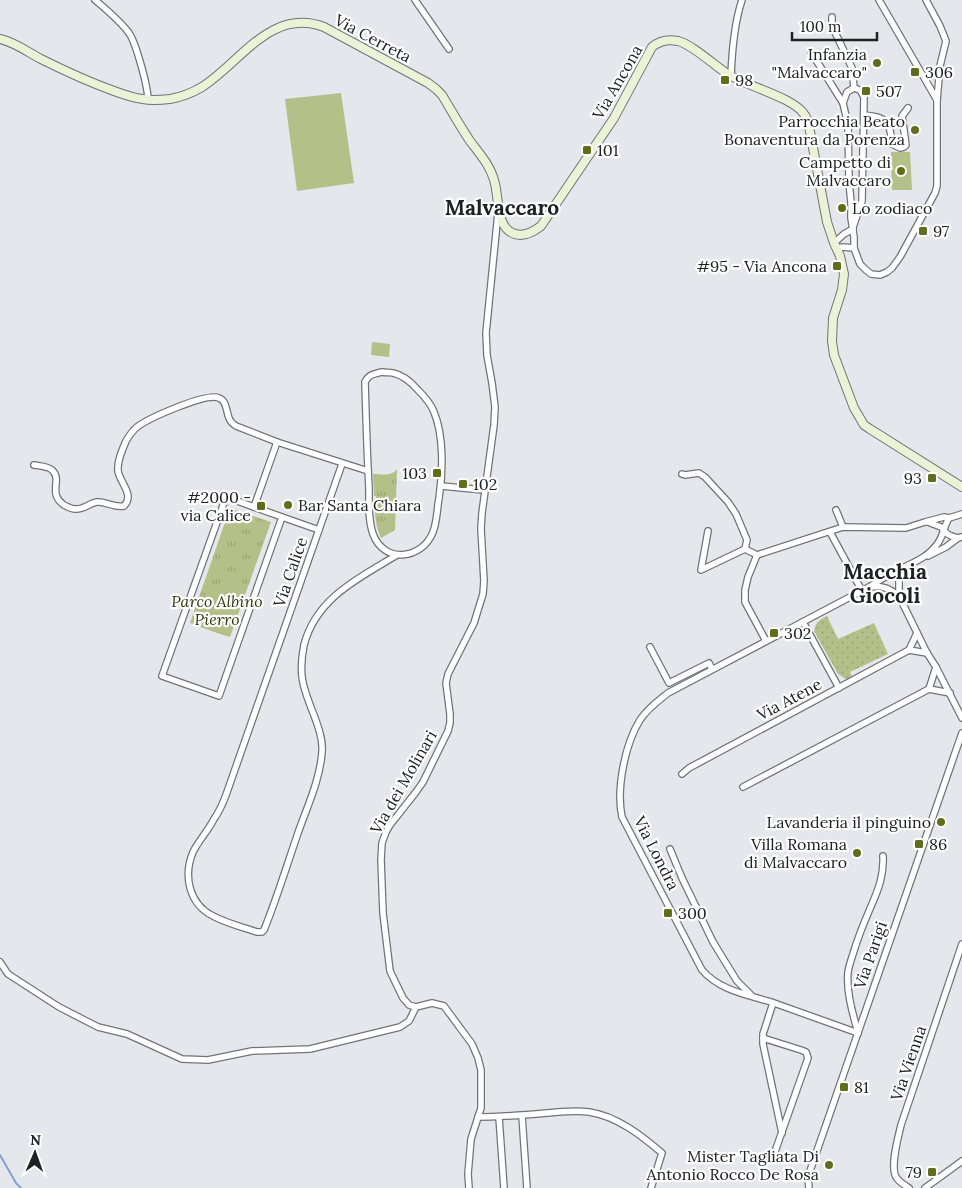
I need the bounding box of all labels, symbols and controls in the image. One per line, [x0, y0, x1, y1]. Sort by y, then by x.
street label: Via Cerreta [330, 9, 415, 66]
scale bar [792, 10, 877, 42]
text: 100 m [800, 17, 841, 36]
street label: Via Ancona [587, 41, 646, 124]
place label: Infanzia "Malvaccaro" [771, 44, 867, 82]
marker: Infanzia "Malvaccaro" [871, 57, 883, 69]
place label: 306 [925, 62, 953, 82]
marker: 306 [909, 66, 921, 78]
place label: 98 [735, 70, 753, 90]
marker: 98 [719, 74, 731, 86]
place label: 507 [876, 81, 902, 101]
marker: 507 [860, 85, 872, 97]
place label: Parrocchia Beato Bonaventura da Porenza [724, 111, 905, 149]
marker: Parrocchia Beato Bonaventura da Porenza [909, 124, 921, 136]
place label: 101 [597, 140, 619, 160]
marker: 101 [581, 144, 593, 156]
place label: Campetto di Malvaccaro [799, 152, 891, 190]
marker: Campetto di Malvaccaro [895, 165, 907, 177]
district label: Malvaccaro [445, 194, 559, 221]
place label: Lo zodiaco [852, 198, 932, 218]
marker: Lo zodiaco [836, 202, 848, 214]
place label: 97 [933, 221, 950, 241]
marker: 97 [917, 225, 929, 237]
place label: #95 - Via Ancona [697, 256, 827, 276]
marker: #95 - Via Ancona [831, 260, 843, 272]
place label: 103 [402, 463, 427, 483]
marker: 103 [431, 467, 443, 479]
place label: 93 [904, 468, 922, 488]
marker: 93 [926, 472, 938, 484]
place label: 102 [473, 474, 497, 494]
marker: 102 [457, 478, 469, 490]
place label: #2000 - via Calice [181, 487, 251, 525]
place label: Bar Santa Chiara [298, 495, 422, 515]
marker: Bar Santa Chiara [282, 499, 294, 511]
marker: #2000 - via Calice [255, 500, 267, 512]
street label: Via Calice [268, 534, 311, 611]
district label: Macchia Giocoli [843, 558, 927, 609]
park label: Parco Albino Pierro [171, 591, 263, 629]
place label: 302 [784, 623, 811, 643]
marker: 302 [768, 627, 780, 639]
street label: Via Atene [752, 674, 825, 725]
street label: Via dei Molinari [365, 727, 441, 838]
street label: Via Londra [629, 812, 684, 893]
place label: Lavanderia il pinguino [767, 812, 931, 832]
marker: Lavanderia il pinguino [935, 816, 947, 828]
place label: Villa Romana di Malvaccaro [744, 834, 847, 872]
place label: 86 [929, 834, 947, 854]
marker: 86 [913, 838, 925, 850]
marker: Villa Romana di Malvaccaro [851, 847, 863, 859]
place label: 300 [678, 903, 707, 923]
marker: 300 [662, 907, 674, 919]
street label: Via Parigi [849, 919, 891, 992]
street label: Via Vienna [885, 1023, 930, 1104]
place label: 81 [854, 1077, 869, 1097]
marker: 81 [838, 1081, 850, 1093]
north arrow [10, 1128, 60, 1178]
text: N [30, 1131, 41, 1149]
place label: Mister Tagliata Di Antonio Rocco De Rosa [646, 1146, 819, 1184]
marker: Mister Tagliata Di Antonio Rocco De Rosa [823, 1159, 835, 1171]
place label: 79 [905, 1162, 922, 1182]
marker: 79 [926, 1166, 938, 1178]

